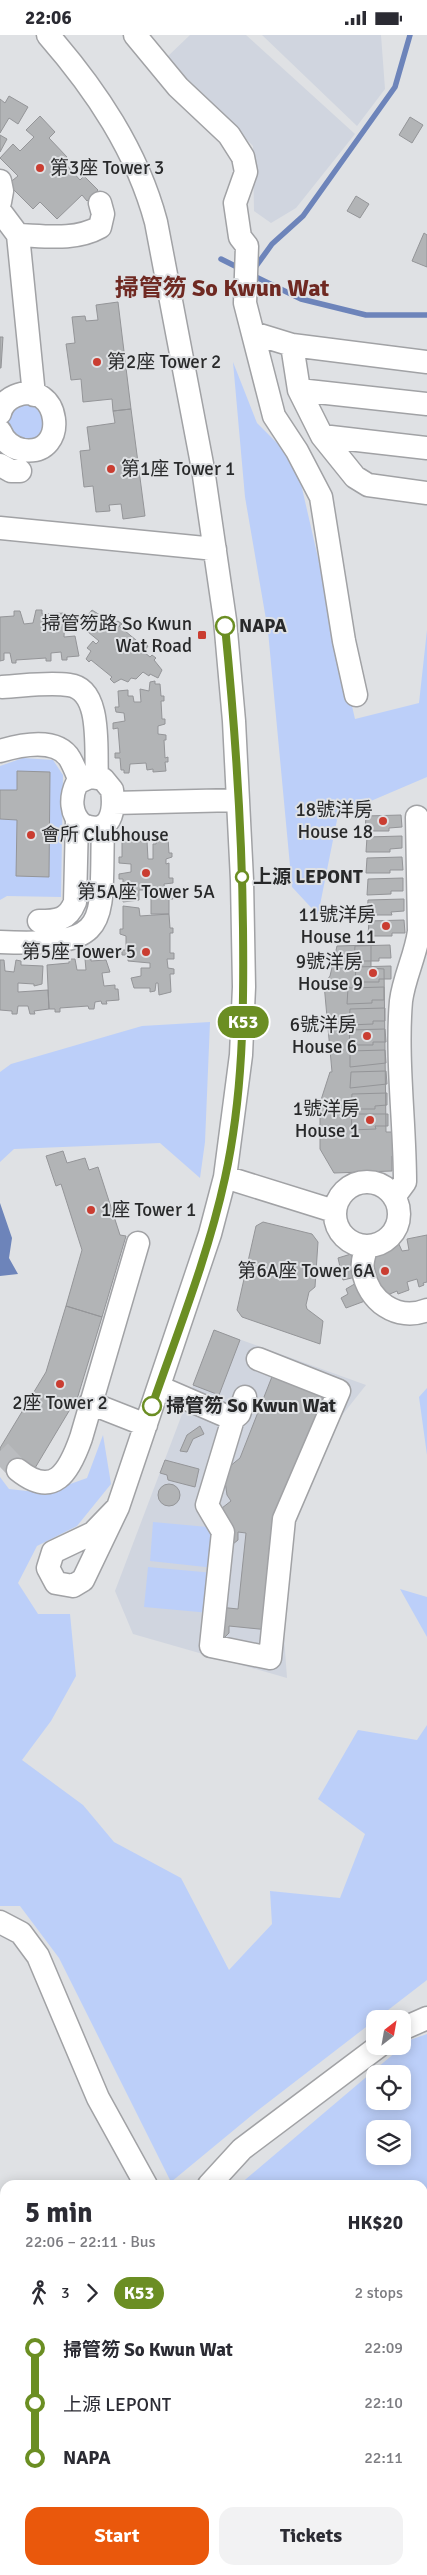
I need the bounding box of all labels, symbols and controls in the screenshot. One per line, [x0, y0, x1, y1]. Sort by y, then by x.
text: 22:06 [25, 6, 72, 30]
place label: 第3座 Tower 3 [50, 156, 164, 180]
marker: 第3座 Tower 3 [34, 162, 46, 174]
district label: 掃管笏 So Kwun Wat [115, 273, 329, 303]
place label: 第2座 Tower 2 [107, 350, 221, 374]
marker: 第2座 Tower 2 [91, 356, 103, 368]
place label: 第1座 Tower 1 [121, 457, 235, 481]
marker: 第1座 Tower 1 [105, 463, 117, 475]
place label: 掃管笏路 So Kwun Wat Road [42, 612, 192, 658]
place label: NAPA [239, 614, 287, 638]
marker: NAPA [215, 616, 235, 636]
marker: 掃管笏路 So Kwun Wat Road [196, 629, 208, 641]
place label: 18號洋房 House 18 [295, 798, 373, 844]
marker: 18號洋房 House 18 [377, 815, 389, 827]
place label: 會所 Clubhouse [41, 823, 169, 847]
marker: 會所 Clubhouse [25, 829, 37, 841]
place label: 上源 LEPONT [253, 865, 363, 889]
marker: 第5A座 Tower 5A [140, 867, 152, 879]
marker: 上源 LEPONT [235, 870, 249, 884]
place label: 第5A座 Tower 5A [77, 880, 215, 904]
place label: 11號洋房 House 11 [298, 903, 376, 949]
marker: 11號洋房 House 11 [380, 920, 392, 932]
place label: 第5座 Tower 5 [22, 940, 136, 964]
marker: 第5座 Tower 5 [140, 946, 152, 958]
place label: 9號洋房 House 9 [296, 950, 363, 996]
marker: 9號洋房 House 9 [367, 967, 379, 979]
line badge: K53 [214, 1006, 272, 1038]
text: K53 [228, 1011, 258, 1033]
place label: 6號洋房 House 6 [290, 1013, 357, 1059]
marker: 6號洋房 House 6 [361, 1030, 373, 1042]
place label: 1號洋房 House 1 [293, 1097, 360, 1143]
marker: 1號洋房 House 1 [364, 1114, 376, 1126]
place label: 1座 Tower 1 [101, 1198, 196, 1222]
marker: 1座 Tower 1 [85, 1204, 97, 1216]
place label: 第6A座 Tower 6A [237, 1259, 375, 1283]
marker: 第6A座 Tower 6A [379, 1265, 391, 1277]
marker: 2座 Tower 2 [54, 1378, 66, 1390]
place label: 2座 Tower 2 [12, 1391, 108, 1415]
place label: 掃管笏 So Kwun Wat [166, 1394, 336, 1418]
marker: 掃管笏 So Kwun Wat [142, 1396, 162, 1416]
north arrow [366, 2010, 411, 2055]
map controls [366, 2010, 411, 2165]
button: locate [366, 2065, 411, 2110]
button: layers [366, 2120, 411, 2165]
text: 5 min [25, 2196, 93, 2230]
text: HK$20 [347, 2211, 403, 2235]
text: 22:06 – 22:11 · Bus [25, 2232, 156, 2252]
icon: walk [25, 2279, 53, 2307]
icon: forward [78, 2279, 106, 2307]
text: K53 [124, 2282, 154, 2304]
text: 3 [61, 2283, 70, 2303]
text: 2 stops [355, 2283, 403, 2303]
text: 掃管笏 So Kwun Wat [63, 2338, 233, 2362]
text: 22:09 [364, 2338, 403, 2358]
text: 上源 LEPONT [63, 2393, 171, 2417]
text: 22:10 [364, 2393, 403, 2413]
text: NAPA [63, 2446, 111, 2470]
text: 22:11 [364, 2448, 403, 2468]
button: Start [25, 2507, 209, 2565]
button: Tickets [219, 2507, 403, 2565]

